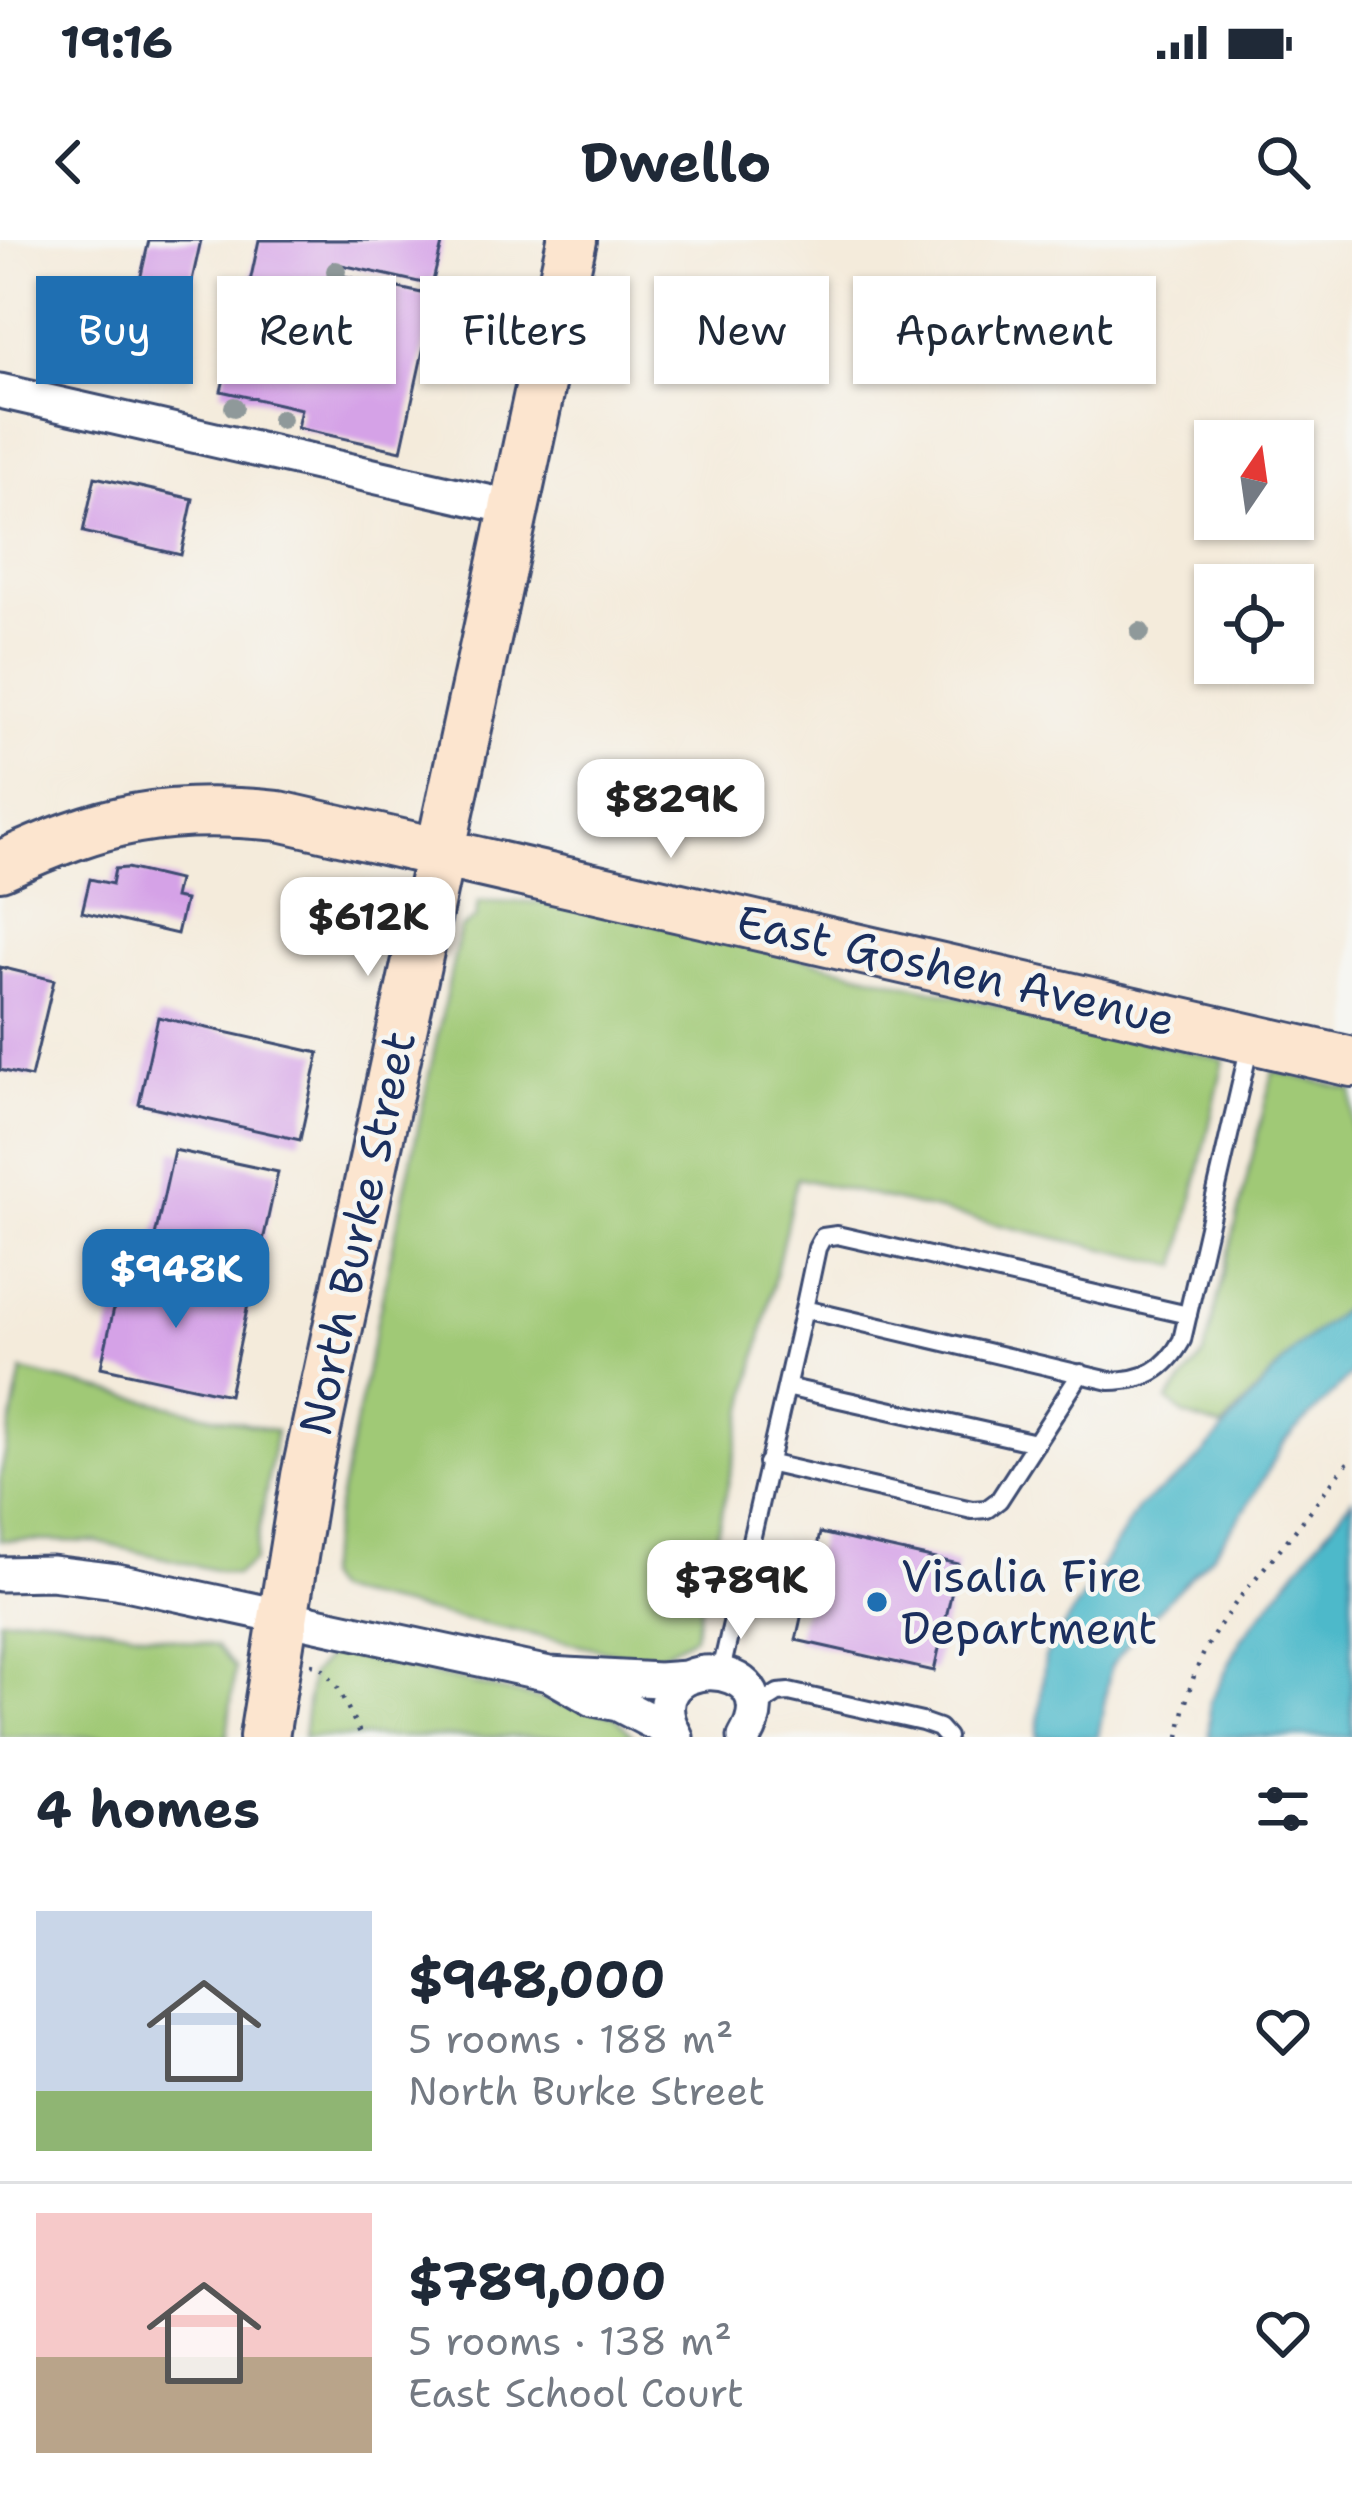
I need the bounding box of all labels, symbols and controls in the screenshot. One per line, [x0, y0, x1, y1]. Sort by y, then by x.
text: 19:16 [60, 12, 173, 72]
text: Dwello [581, 126, 771, 198]
icon: back [36, 129, 102, 195]
icon: search [1250, 129, 1316, 195]
chip: Buy [36, 276, 193, 384]
chip: Rent [217, 276, 396, 384]
chip: Filters [420, 276, 630, 384]
chip: New [654, 276, 829, 384]
chip: Apartment [853, 276, 1156, 384]
north arrow [1194, 420, 1314, 540]
map controls [1194, 420, 1314, 684]
button: locate [1194, 564, 1314, 684]
pin: $829K [587, 759, 755, 861]
text: $829K [604, 772, 738, 824]
pin: $612K [284, 877, 452, 979]
text: $612K [307, 890, 429, 942]
street label: East Goshen Avenue [731, 890, 1181, 1050]
street label: North Burke Street [285, 1025, 429, 1441]
pin: $948K [92, 1229, 260, 1331]
text: $948K [109, 1242, 243, 1294]
pin: $789K [657, 1540, 825, 1642]
place label: Visalia Fire Department [901, 1546, 1157, 1658]
text: $789K [674, 1553, 808, 1605]
marker: Visalia Fire Department [864, 1589, 890, 1615]
text: 4 homes [36, 1775, 260, 1843]
icon: filters [1250, 1776, 1316, 1842]
text: $948,000 [408, 1945, 665, 2013]
icon: home [132, 1959, 276, 2103]
icon: heart [1250, 1998, 1316, 2064]
text: 5 rooms · 188 m² [408, 2013, 733, 2065]
text: North Burke Street [408, 2065, 765, 2117]
text: $789,000 [408, 2247, 667, 2315]
icon: home [132, 2261, 276, 2405]
icon: heart [1250, 2300, 1316, 2366]
text: 5 rooms · 138 m² [408, 2315, 732, 2367]
text: East School Court [408, 2367, 744, 2419]

